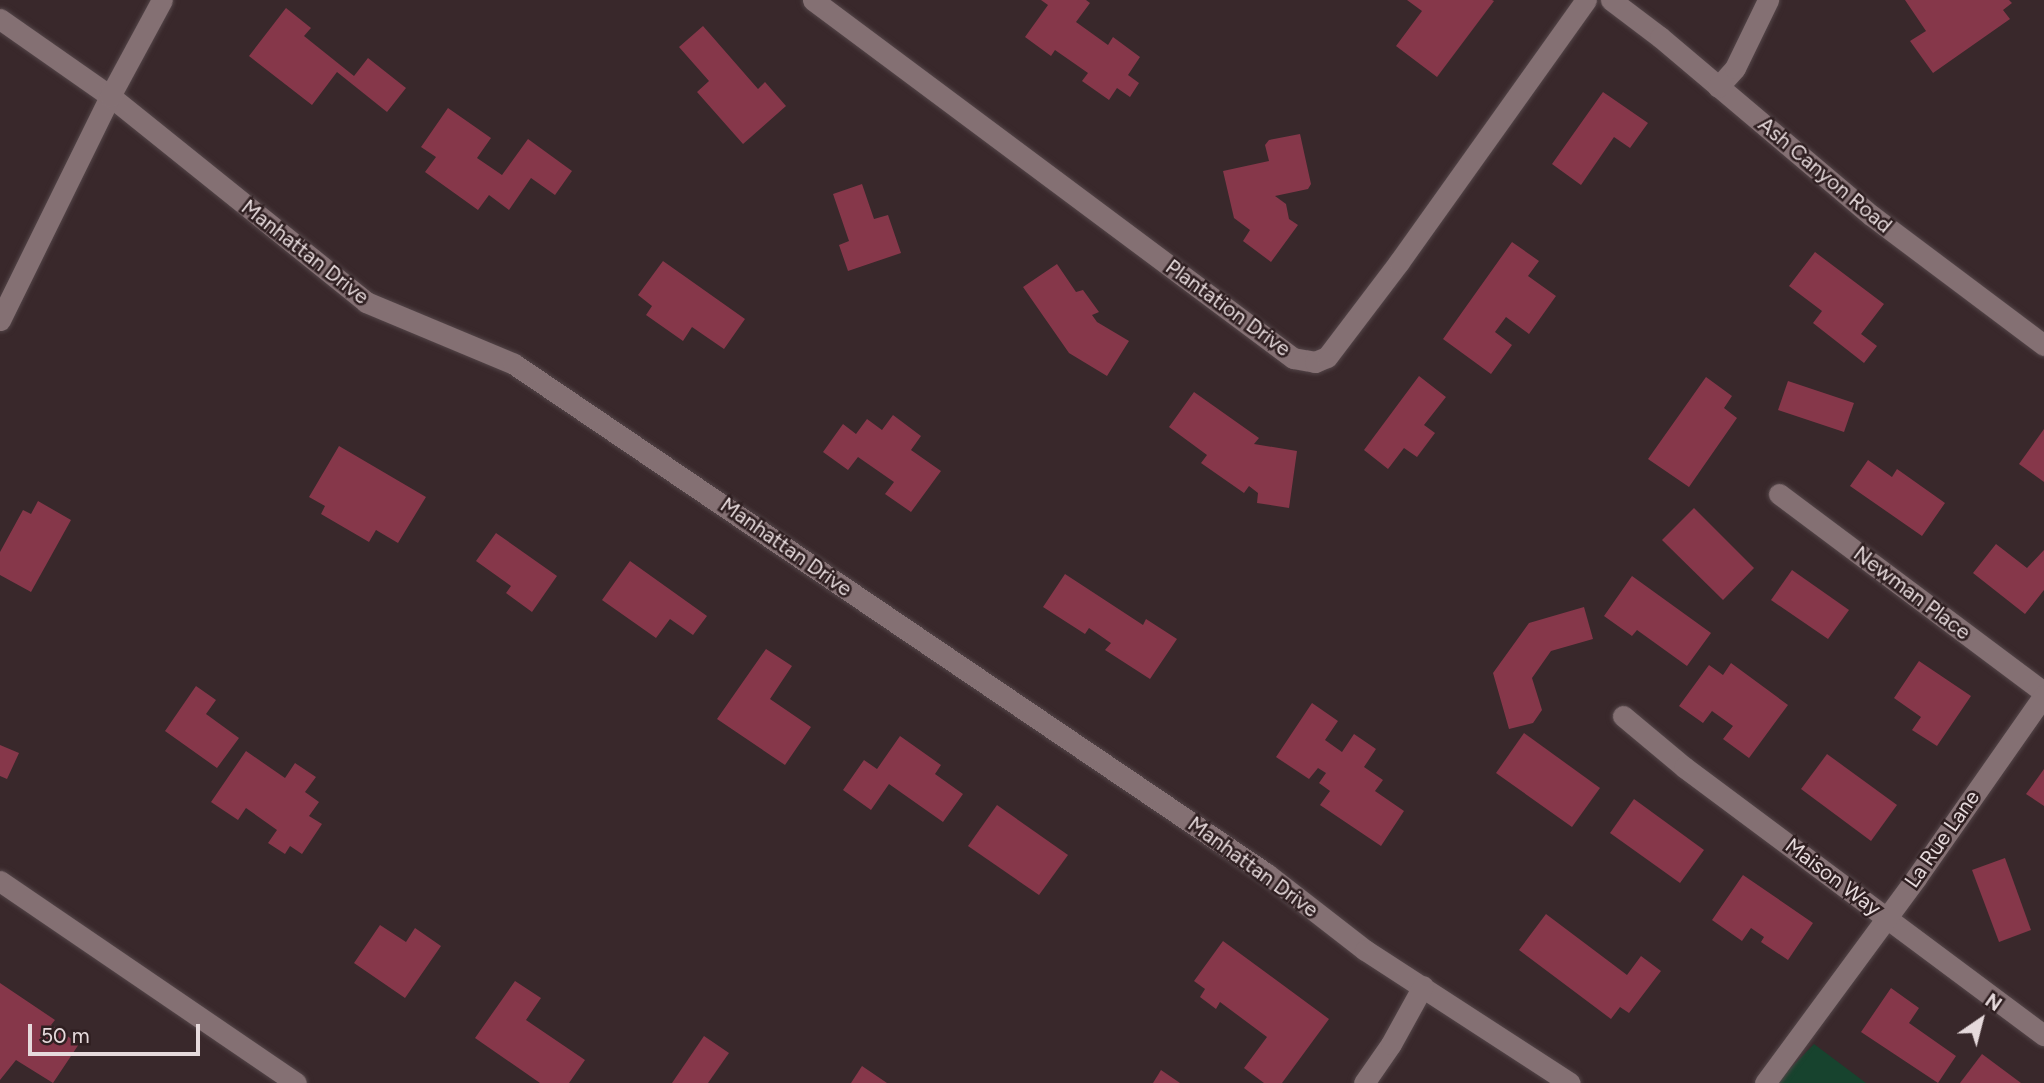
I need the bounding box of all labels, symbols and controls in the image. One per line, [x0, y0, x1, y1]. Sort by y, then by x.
street label: Ash Canyon Road [1753, 112, 1897, 238]
street label: Manhattan Drive [236, 194, 374, 310]
street label: Plantation Drive [1161, 254, 1295, 362]
street label: Manhattan Drive [715, 492, 857, 602]
street label: Newman Place [1849, 541, 1975, 645]
street label: La Rue Lane [1899, 785, 1985, 893]
street label: Manhattan Drive [1183, 811, 1323, 923]
street label: Maison Way [1780, 833, 1886, 921]
north arrow [1946, 985, 2016, 1055]
text: N [1981, 989, 2006, 1016]
scale bar [32, 1010, 203, 1054]
text: 50 m [41, 1023, 90, 1048]

